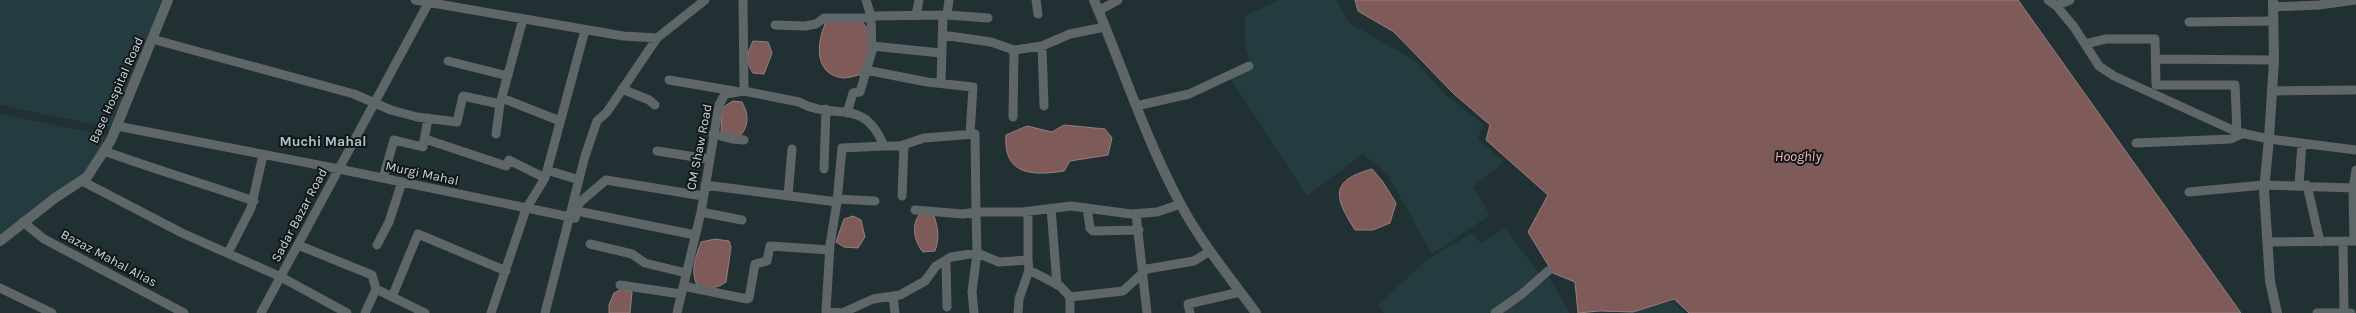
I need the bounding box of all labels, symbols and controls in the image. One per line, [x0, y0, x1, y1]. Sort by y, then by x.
street label: Base Hospital Road [86, 35, 146, 145]
street label: CM Shaw Road [683, 103, 715, 191]
district label: Muchi Mahal [280, 133, 366, 150]
water label: Hooghly [1775, 148, 1822, 165]
street label: Murgi Mahal [384, 158, 460, 188]
street label: Sadar Bazar Road [268, 166, 330, 264]
street label: Bazaz Mahal Alias [58, 226, 160, 290]

